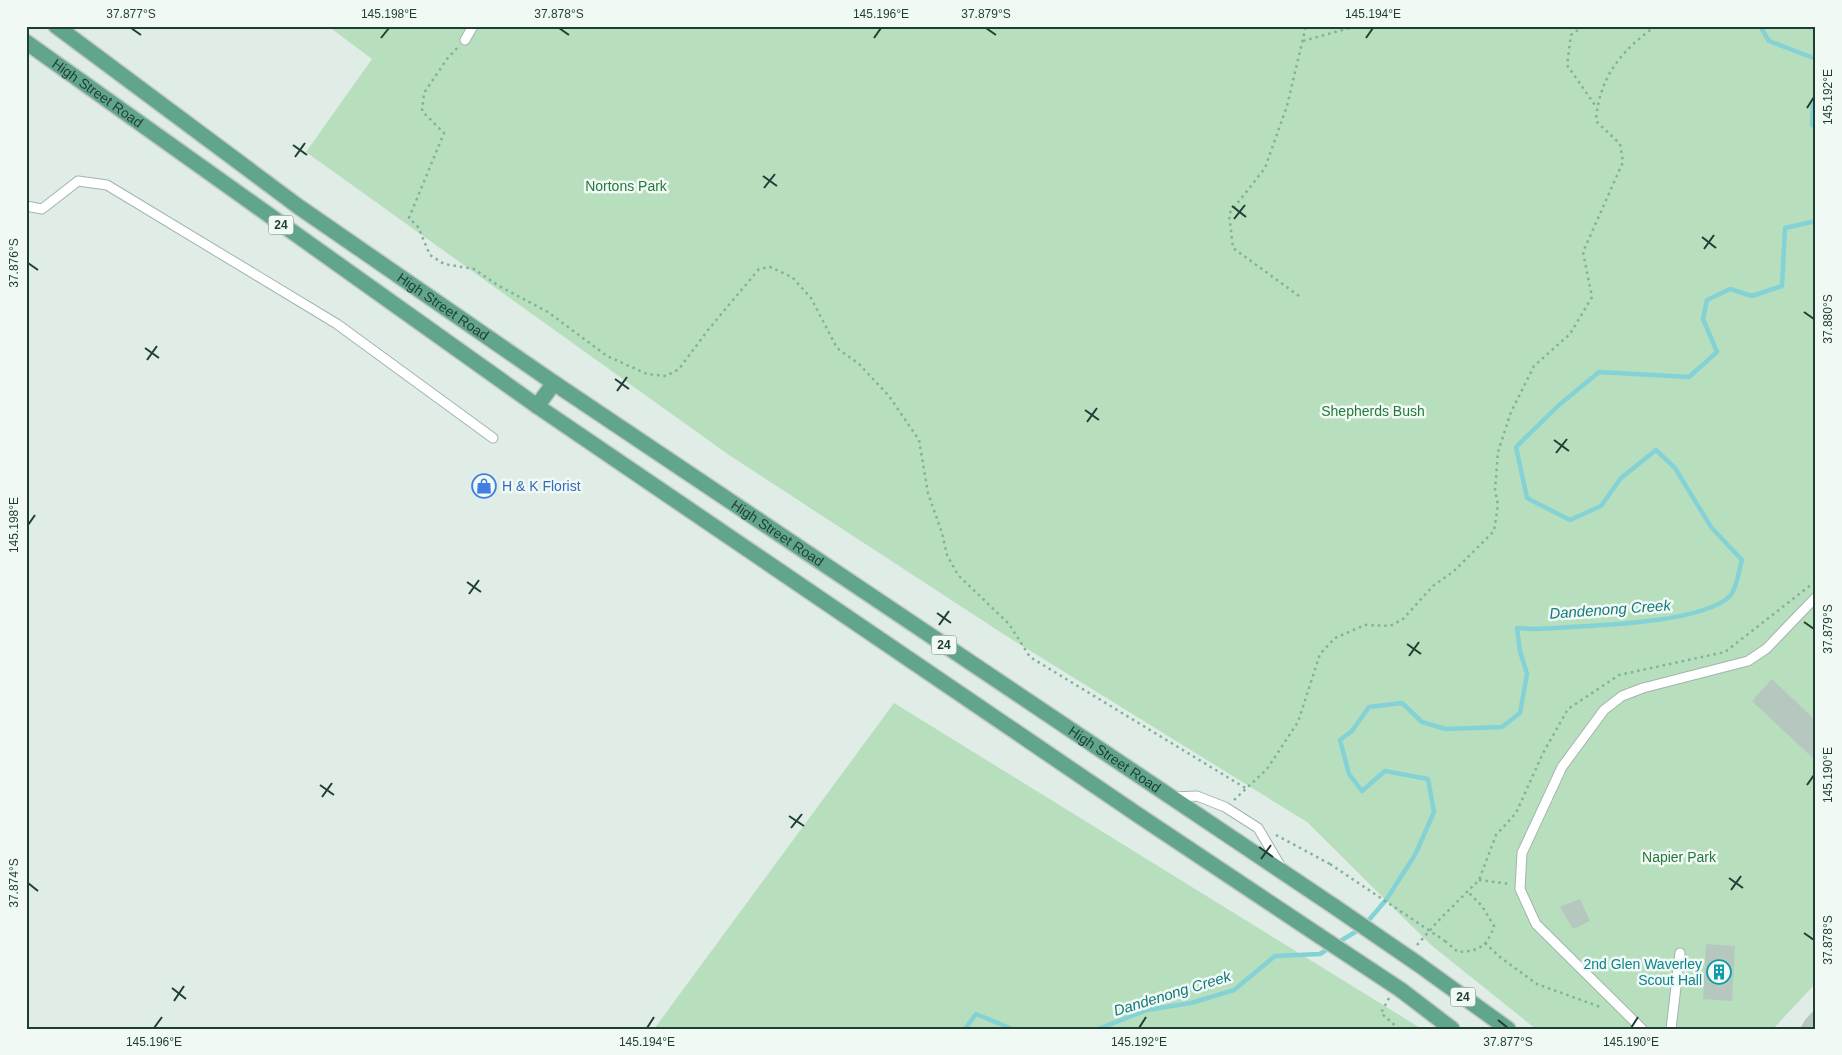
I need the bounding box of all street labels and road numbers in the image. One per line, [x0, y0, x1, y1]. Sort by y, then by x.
street label: High Street Road [49, 55, 146, 131]
road number: 24 [268, 216, 294, 234]
street label: High Street Road [394, 269, 492, 344]
street label: High Street Road [728, 496, 827, 570]
road number: 24 [932, 636, 956, 654]
street label: High Street Road [1066, 723, 1164, 796]
road number: 24 [1450, 988, 1476, 1006]

